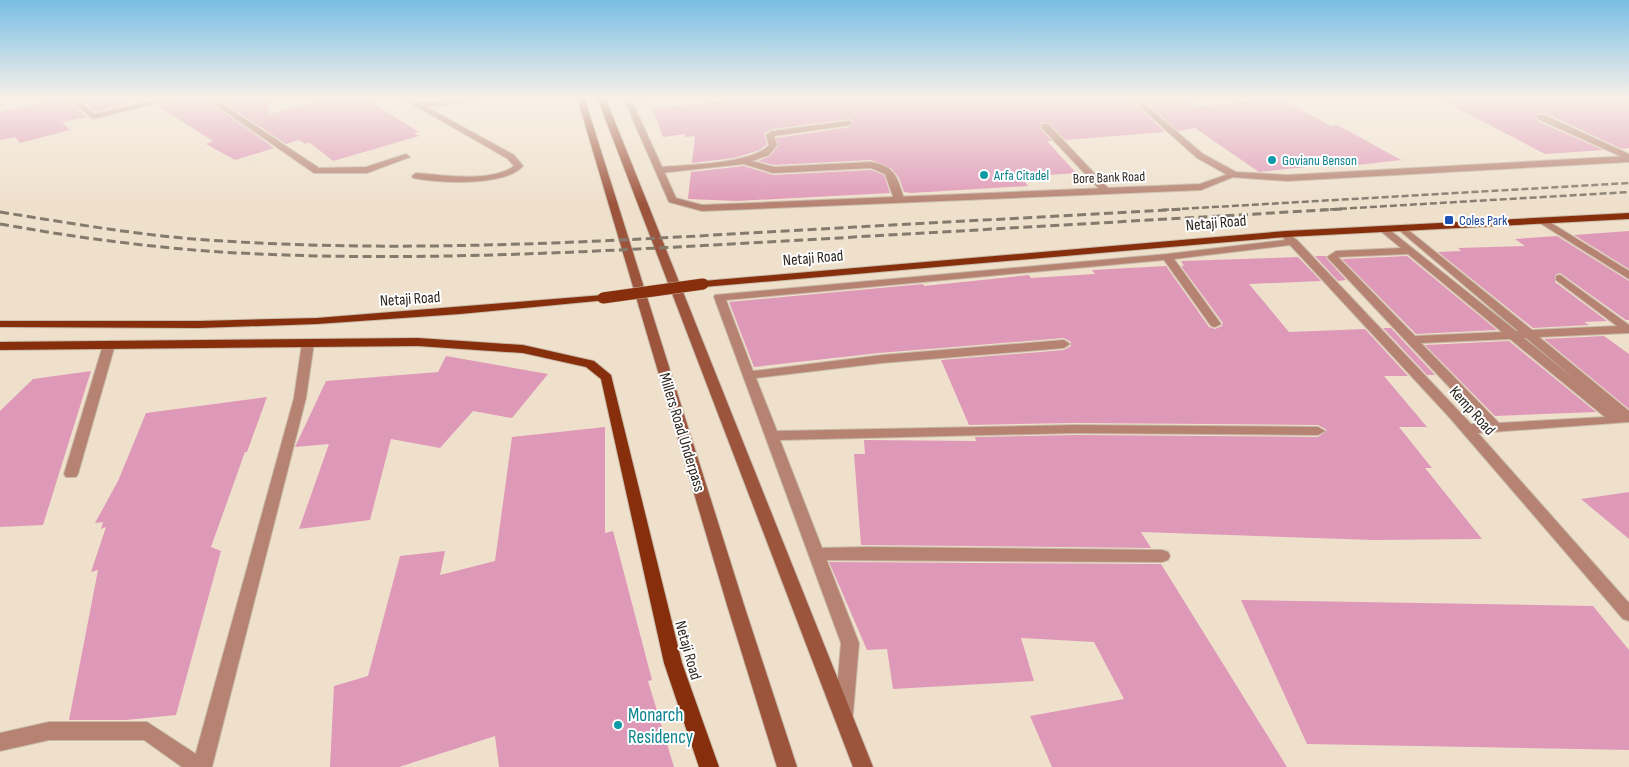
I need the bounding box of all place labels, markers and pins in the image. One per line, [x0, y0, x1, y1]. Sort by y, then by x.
place label: Govianu Benson [1282, 152, 1357, 169]
marker: Govianu Benson [1266, 154, 1278, 166]
place label: Arfa Citadel [993, 167, 1049, 184]
marker: Arfa Citadel [978, 169, 990, 181]
place label: Coles Park [1459, 212, 1508, 229]
marker: Coles Park [1443, 214, 1455, 226]
place label: Monarch Residency [628, 704, 694, 749]
marker: Monarch Residency [612, 719, 624, 731]

